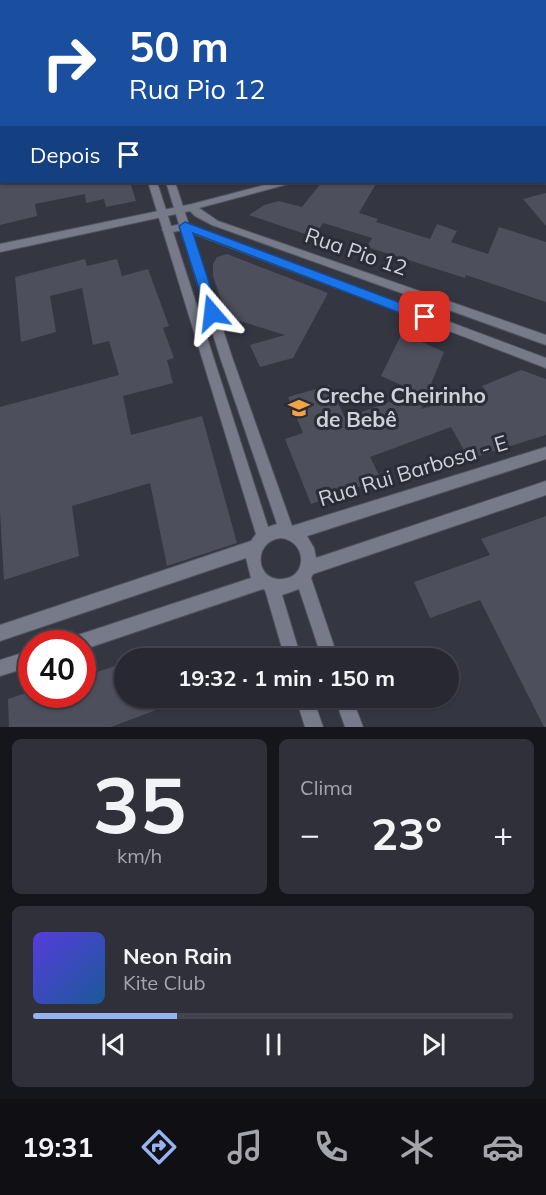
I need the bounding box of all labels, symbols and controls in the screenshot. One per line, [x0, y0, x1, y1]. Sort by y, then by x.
text: 50 m [129, 20, 229, 73]
icon: right [30, 24, 108, 102]
text: Rua Pio 12 [129, 72, 265, 106]
icon: arrive [112, 138, 145, 171]
text: Depois [30, 141, 100, 169]
street label: Rua Pio 12 [302, 221, 411, 281]
position arrow [180, 281, 244, 345]
pin [399, 291, 450, 342]
icon: arrive [408, 300, 441, 333]
place label: Creche Cheirinho de Bebê [316, 382, 486, 432]
school or university icon: Creche Cheirinho de Bebê [287, 396, 311, 420]
street label: Rua Rui Barbosa - E [315, 429, 510, 511]
speed limit sign: 40 [18, 630, 96, 708]
text: 19:32 · 1 min · 150 m [178, 664, 395, 692]
text: 35 [93, 755, 186, 853]
text: Clima [300, 775, 353, 800]
text: 23° [371, 805, 442, 861]
text: − [300, 813, 320, 854]
text: + [493, 813, 513, 854]
text: km/h [117, 843, 162, 868]
text: Neon Rain [123, 942, 232, 970]
text: Kite Club [123, 970, 205, 995]
icon: previous [97, 1028, 130, 1061]
icon: pause [257, 1028, 290, 1061]
icon: next [417, 1028, 450, 1061]
icon: directions [138, 1126, 180, 1168]
icon: music [224, 1126, 266, 1168]
icon: phone [310, 1126, 352, 1168]
icon: climate [396, 1126, 438, 1168]
icon: car [482, 1126, 524, 1168]
text: 19:31 [22, 1130, 94, 1164]

